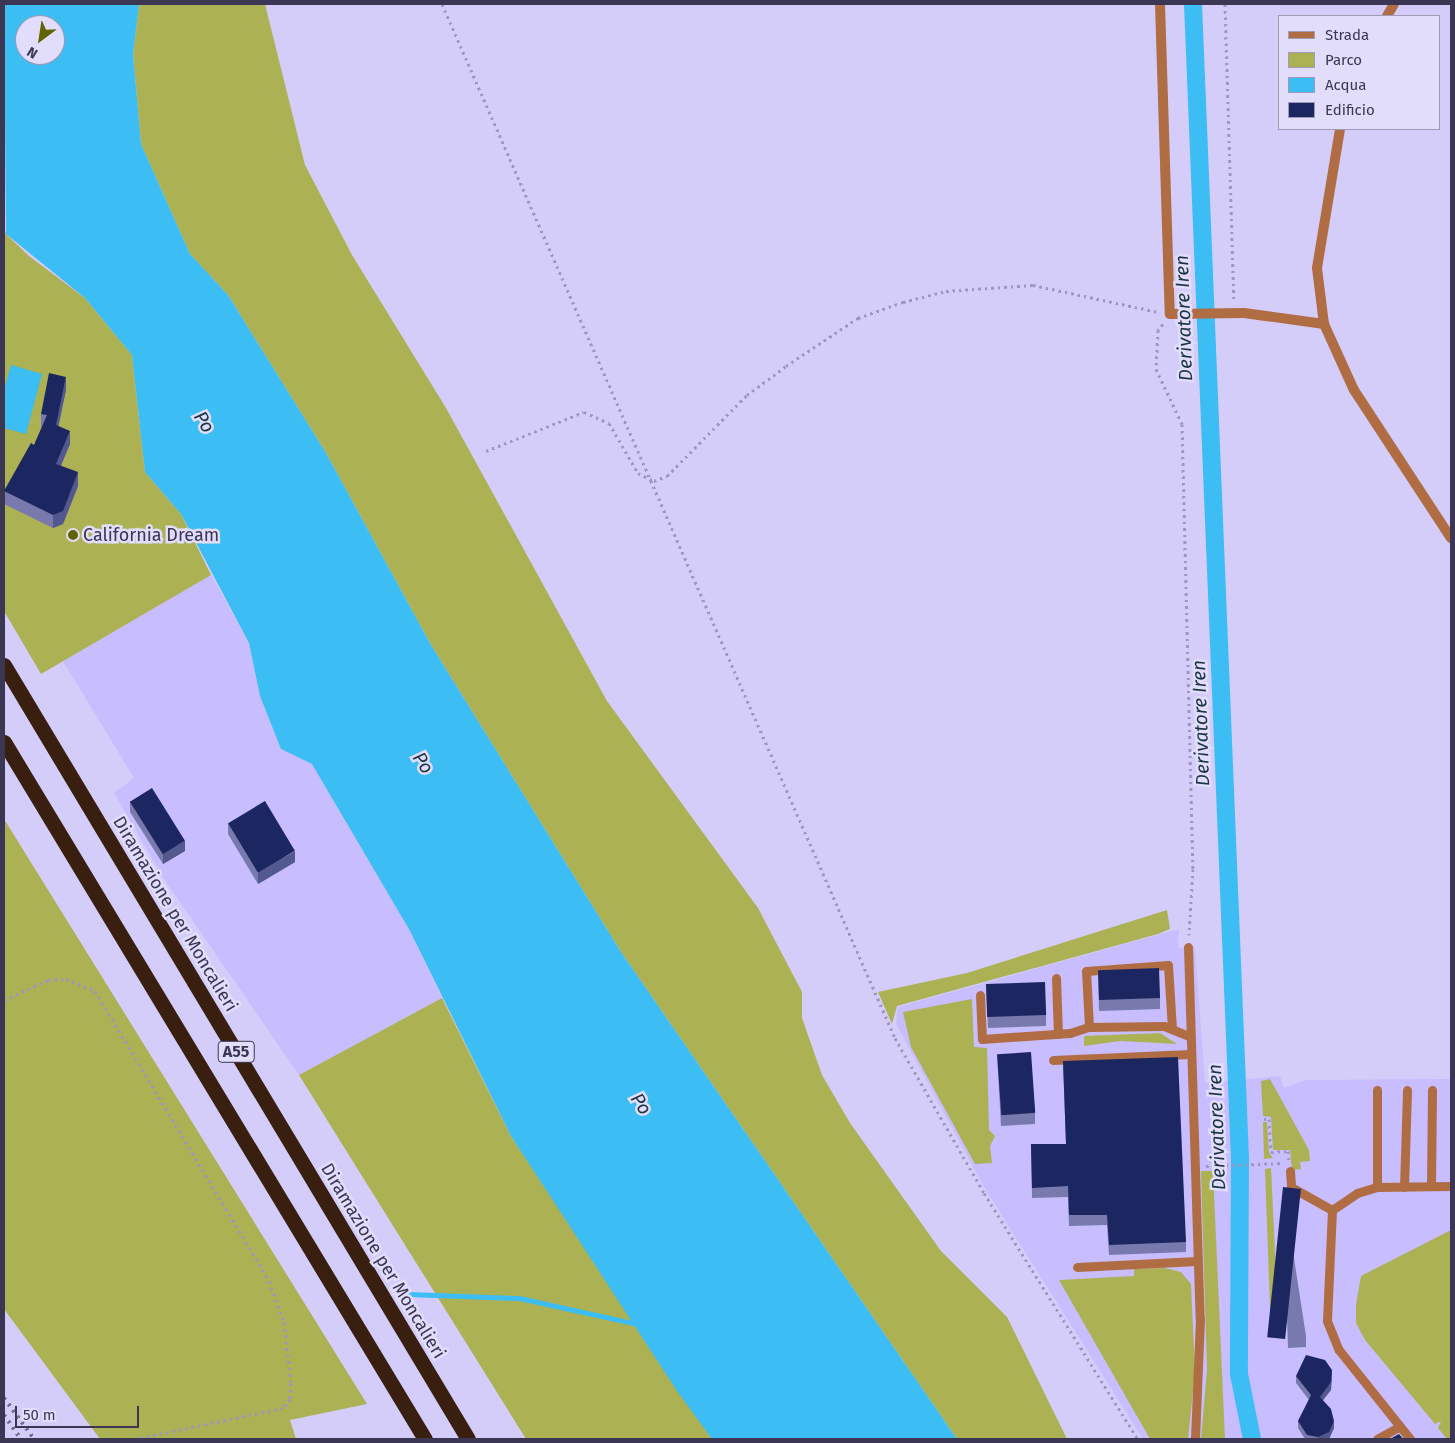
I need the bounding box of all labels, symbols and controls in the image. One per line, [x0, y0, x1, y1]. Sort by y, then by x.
north arrow [15, 15, 65, 65]
legend [1278, 15, 1440, 130]
text: Strada [1325, 26, 1369, 44]
text: N [24, 43, 41, 62]
text: Parco [1325, 51, 1362, 69]
text: Acqua [1325, 76, 1366, 94]
text: Edificio [1325, 101, 1375, 119]
water label: Derivatore Iren [1170, 254, 1198, 382]
water label: Po [189, 407, 219, 437]
place label: California Dream [83, 524, 219, 546]
marker: California Dream [67, 529, 79, 541]
water label: Derivatore Iren [1187, 659, 1215, 787]
water label: Po [408, 748, 438, 778]
street label: Diramazione per Moncalieri [108, 812, 242, 1016]
road number: A55 [217, 1038, 255, 1066]
water label: Derivatore Iren [1203, 1063, 1231, 1191]
water label: Po [626, 1089, 656, 1119]
street label: Diramazione per Moncalieri [316, 1159, 450, 1363]
scale bar [18, 1396, 141, 1428]
text: 50 m [23, 1406, 56, 1424]

